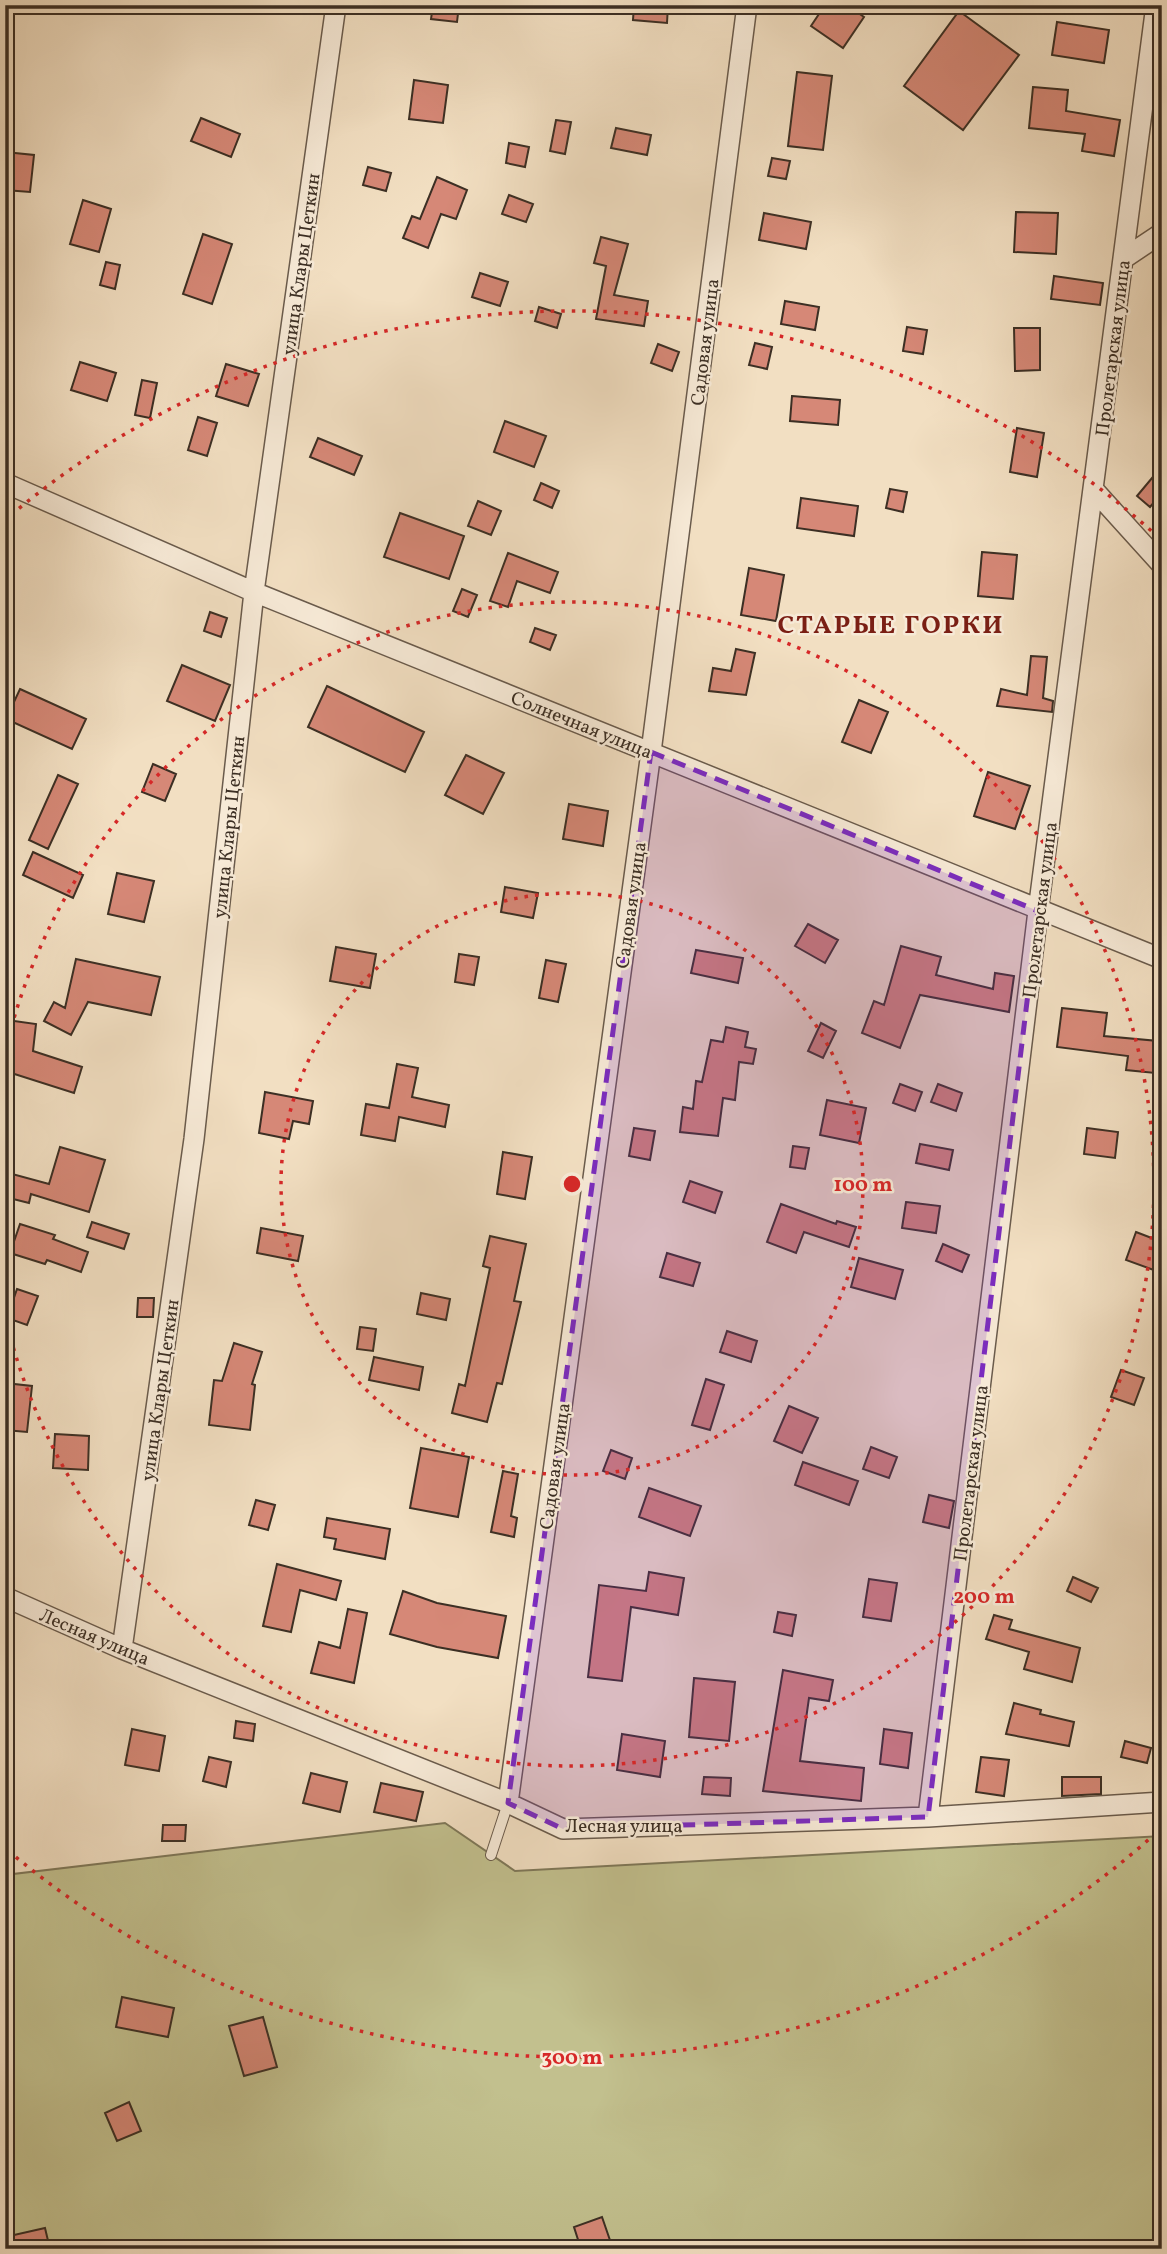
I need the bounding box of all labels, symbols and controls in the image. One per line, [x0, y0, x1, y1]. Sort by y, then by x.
street label: улица Клары Цеткин [276, 172, 328, 357]
street label: Пролетарская улица [1090, 258, 1138, 438]
street label: Садовая улица [685, 277, 727, 407]
district label: СТАРЫЕ ГОРКИ [777, 608, 1005, 644]
street label: Солнечная улица [507, 686, 656, 766]
street label: улица Клары Цеткин [207, 735, 253, 920]
street label: Пролетарская улица [1017, 820, 1065, 1000]
street label: Садовая улица [610, 840, 654, 970]
text: 100 m [833, 1171, 893, 1200]
centre of rings [560, 1172, 584, 1196]
street label: улица Клары Цеткин [135, 1298, 187, 1483]
street label: Пролетарская улица [948, 1383, 996, 1563]
street label: Садовая улица [534, 1401, 578, 1531]
text: 200 m [953, 1583, 1015, 1612]
street label: Лесная улица [35, 1603, 153, 1673]
street label: Лесная улица [565, 1814, 683, 1840]
text: 300 m [542, 2044, 602, 2073]

